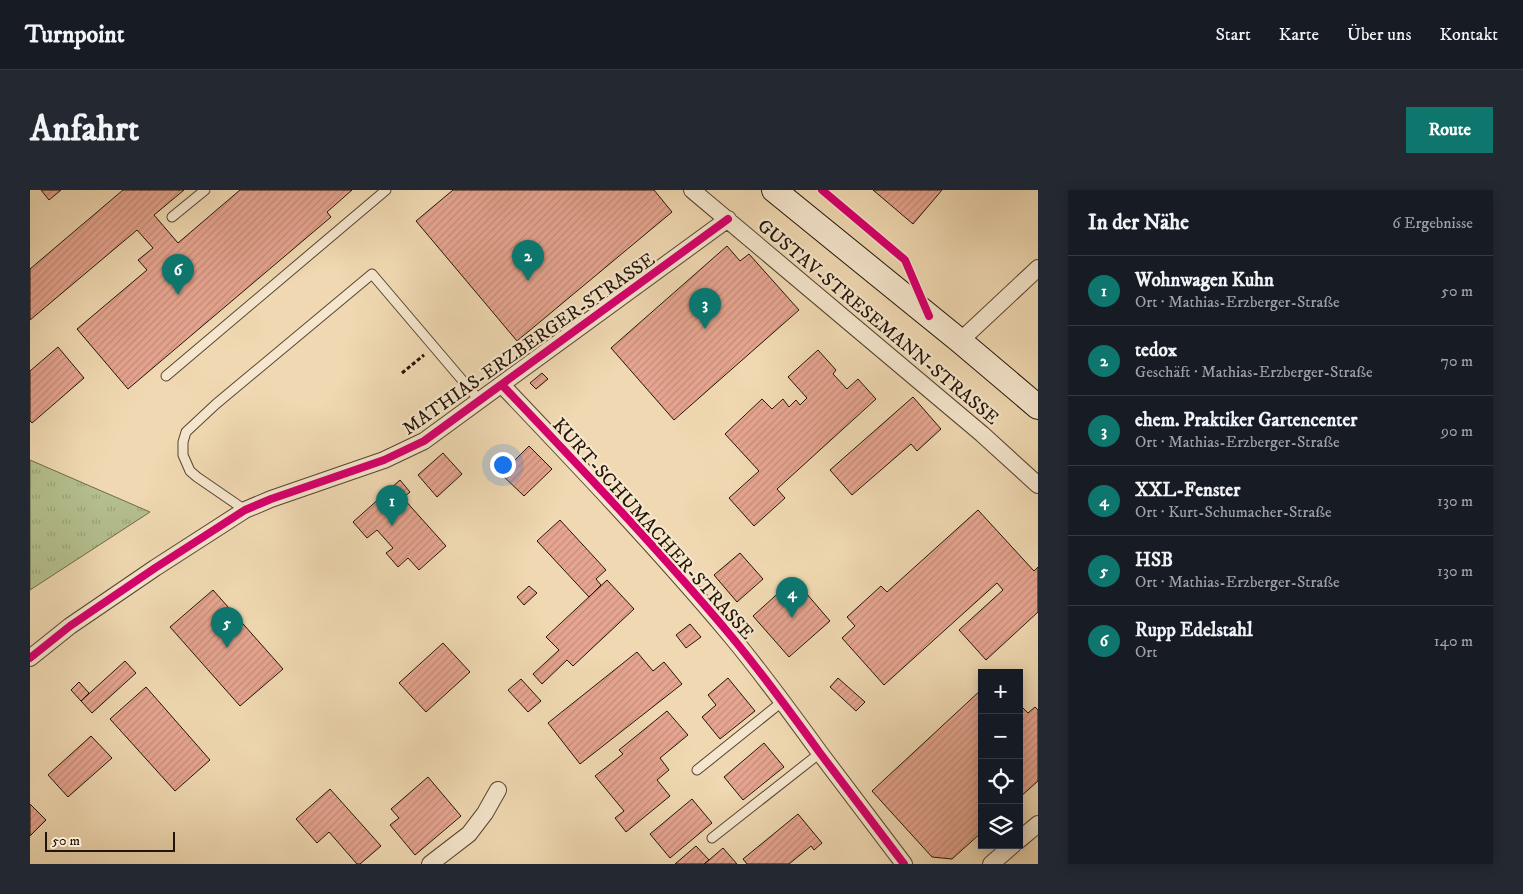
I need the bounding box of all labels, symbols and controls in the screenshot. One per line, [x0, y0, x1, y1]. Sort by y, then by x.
text: Turnpoint [25, 20, 124, 50]
text: Start [1215, 24, 1251, 46]
text: Karte [1279, 24, 1319, 46]
text: Über uns [1347, 24, 1411, 46]
text: Kontakt [1439, 24, 1498, 46]
button: Route [1406, 107, 1493, 153]
text: Anfahrt [30, 108, 139, 152]
text: In der Nähe [1088, 210, 1189, 236]
text: 6 Ergebnisse [1392, 213, 1473, 233]
street label: GUSTAV-STRESEMANN-STRASSE [753, 214, 1003, 430]
pin: 2 [512, 240, 544, 281]
street label: MATHIAS-ERZBERGER-STRASSE [398, 248, 659, 440]
pin: 6 [162, 254, 194, 295]
text: Wohnwagen Kuhn [1135, 269, 1274, 292]
text: 1 [1101, 281, 1107, 301]
text: 50 m [1441, 281, 1473, 301]
pin: 3 [689, 288, 721, 329]
text: Ort · Mathias-Erzberger-Straße [1135, 292, 1340, 312]
text: tedox [1135, 339, 1177, 362]
text: 2 [1100, 351, 1108, 371]
text: 70 m [1441, 351, 1473, 371]
text: Geschäft · Mathias-Erzberger-Straße [1135, 362, 1373, 382]
text: ehem. Praktiker Gartencenter [1135, 409, 1357, 432]
street label: KURT-SCHUMACHER-STRASSE [547, 414, 758, 644]
text: 3 [1101, 421, 1107, 441]
text: 90 m [1441, 421, 1473, 441]
text: Ort · Mathias-Erzberger-Straße [1135, 432, 1340, 452]
your location [490, 452, 516, 478]
text: XXL-Fenster [1135, 479, 1240, 502]
pin: 1 [376, 485, 408, 526]
text: 4 [1099, 491, 1109, 511]
text: 130 m [1437, 491, 1473, 511]
text: Ort · Kurt-Schumacher-Straße [1135, 502, 1332, 522]
text: HSB [1135, 549, 1173, 572]
text: 5 [1100, 561, 1108, 581]
text: 130 m [1437, 561, 1473, 581]
text: Ort · Mathias-Erzberger-Straße [1135, 572, 1340, 592]
pin: 4 [776, 577, 808, 618]
pin: 5 [211, 607, 243, 648]
text: Rupp Edelstahl [1135, 619, 1253, 642]
text: 6 [1100, 631, 1108, 651]
text: 140 m [1434, 631, 1473, 651]
text: Ort [1135, 642, 1157, 662]
map controls [978, 669, 1023, 849]
button: + [978, 669, 1023, 714]
button: − [978, 714, 1023, 759]
button: locate [978, 759, 1023, 804]
button: layers [978, 804, 1023, 849]
scale bar [45, 829, 175, 852]
text: 50 m [52, 832, 80, 850]

